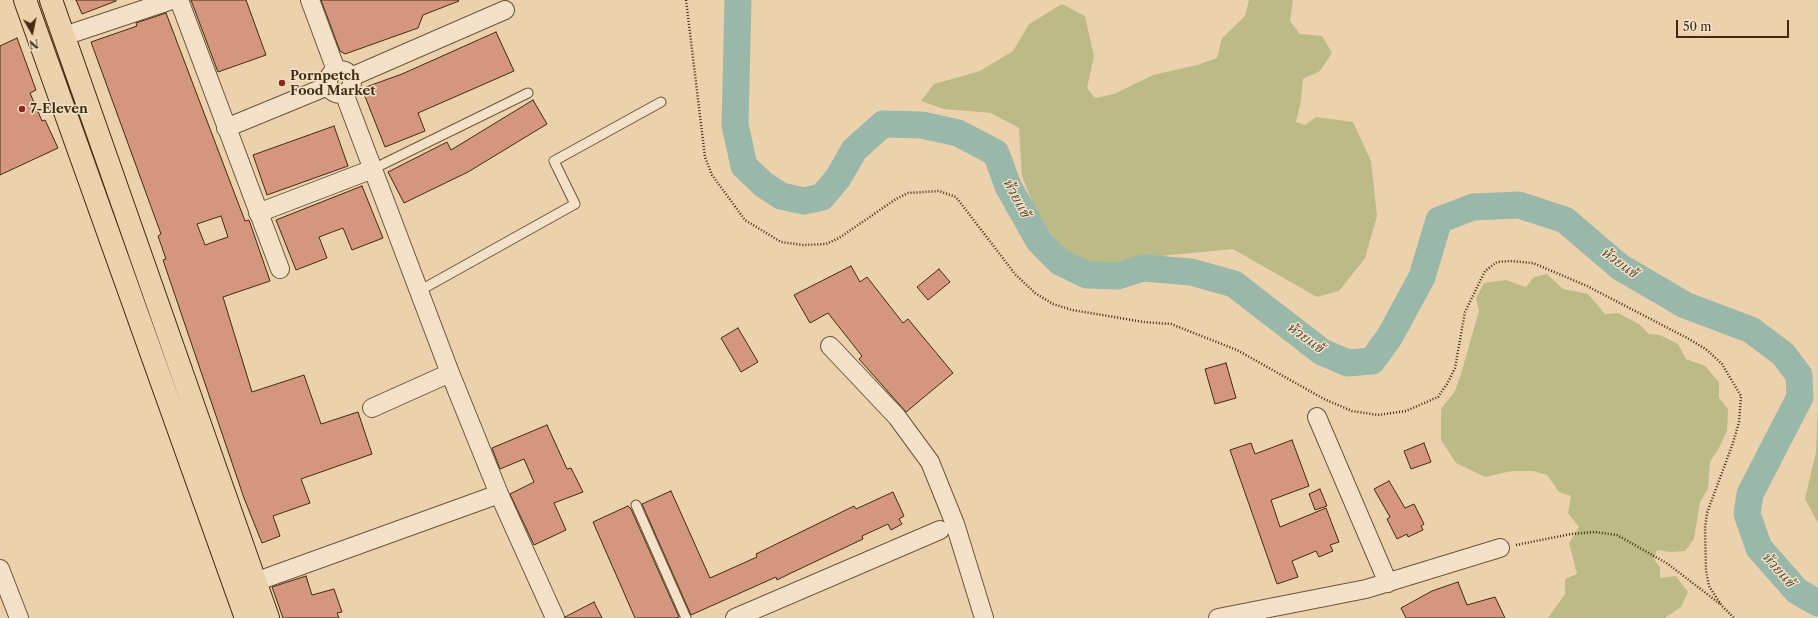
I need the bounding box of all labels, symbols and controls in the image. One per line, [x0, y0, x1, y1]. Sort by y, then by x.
north arrow [12, 12, 52, 52]
scale bar [1678, 12, 1791, 38]
text: 50 m [1683, 19, 1712, 34]
text: N [28, 36, 40, 52]
place label: Pornpetch Food Market [290, 68, 376, 99]
marker: Pornpetch Food Market [277, 78, 287, 88]
place label: 7-Eleven [30, 101, 88, 117]
marker: 7-Eleven [17, 104, 27, 114]
water label: ห้วยแข้ [999, 176, 1033, 220]
water label: ห้วยแข้ [1597, 244, 1641, 282]
water label: ห้วยแข้ [1283, 319, 1327, 357]
water label: ห้วยแข้ [1758, 549, 1798, 591]

